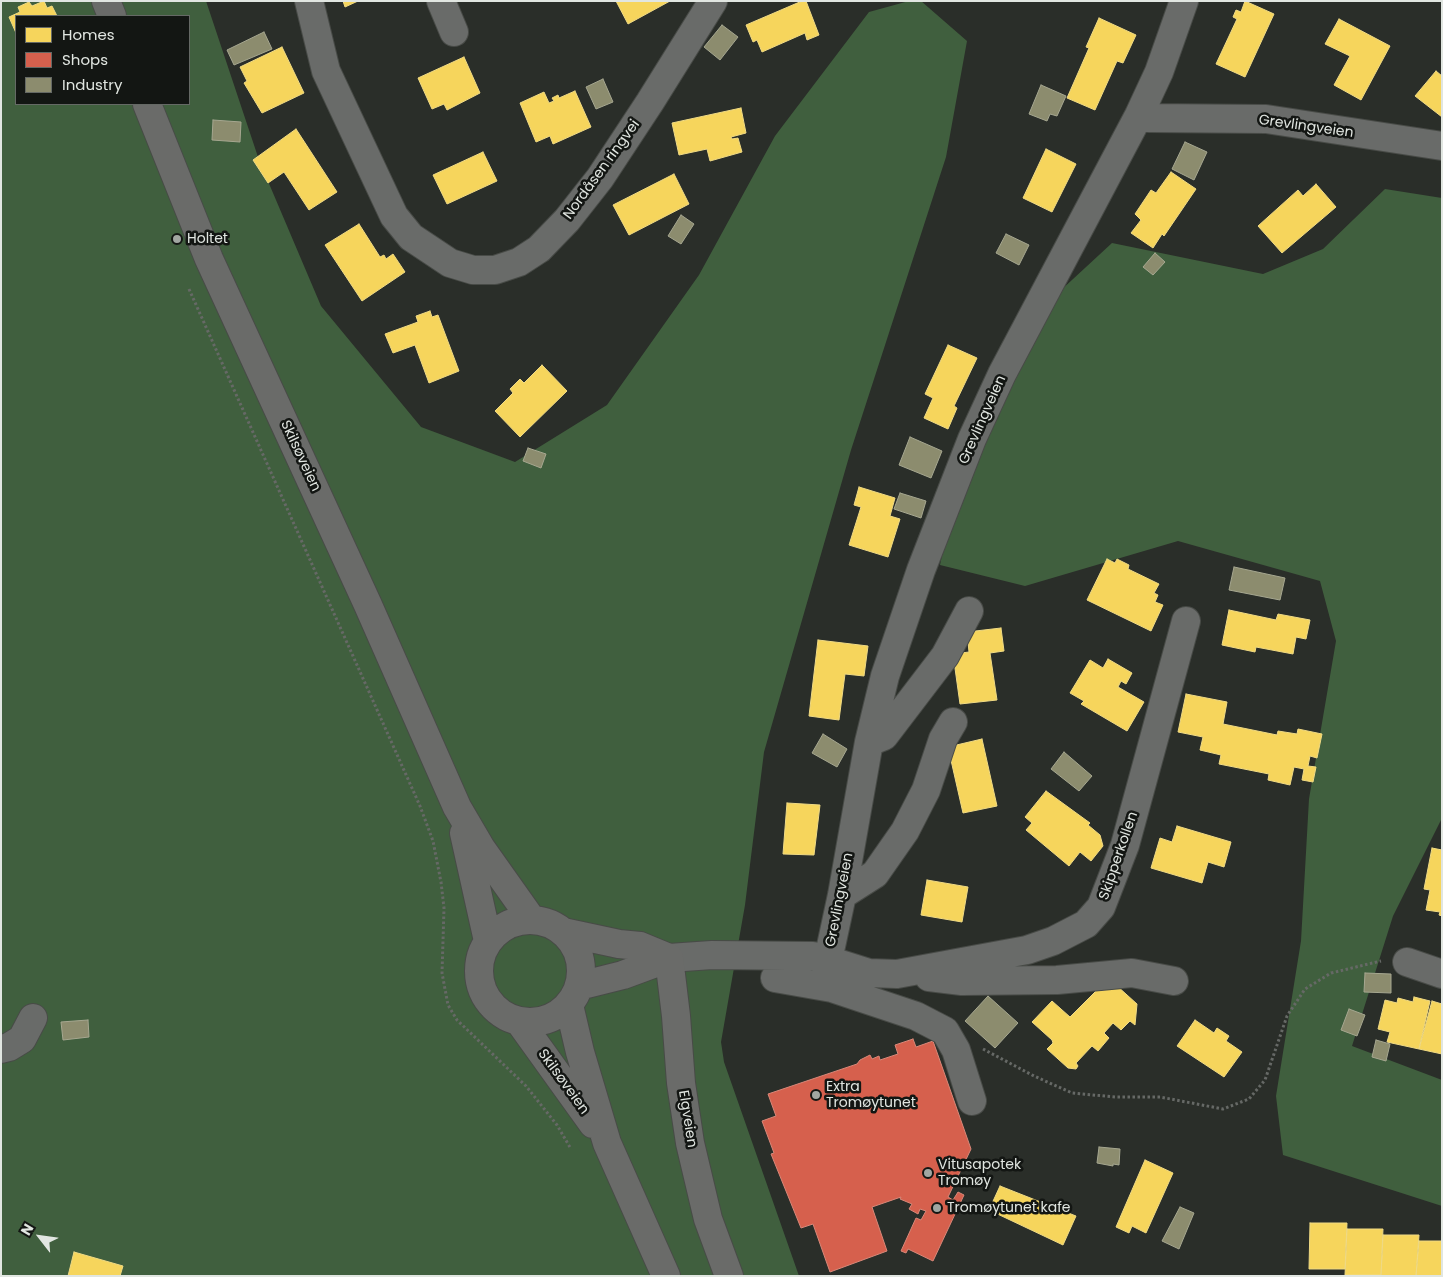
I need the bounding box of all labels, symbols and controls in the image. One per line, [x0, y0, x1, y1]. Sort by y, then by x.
legend [15, 15, 190, 105]
text: Homes [62, 24, 115, 45]
text: Shops [62, 49, 108, 70]
text: Industry [62, 74, 122, 95]
street label: Grevlingveien [1258, 112, 1354, 142]
street label: Nordåsen ringvei [560, 117, 644, 223]
place label: Holtet [187, 231, 228, 247]
marker: Holtet [171, 233, 183, 245]
street label: Grevlingveien [956, 373, 1010, 467]
street label: Skilsøveien [276, 418, 324, 494]
street label: Skipperkollen [1096, 810, 1142, 902]
street label: Grevlingveien [823, 851, 857, 949]
street label: Skilsøveien [534, 1046, 592, 1118]
place label: Extra Tromøytunet [826, 1079, 916, 1112]
street label: Elgveien [674, 1089, 700, 1149]
marker: Extra Tromøytunet [810, 1089, 822, 1101]
place label: Vitusapotek Tromøy [938, 1157, 1021, 1190]
marker: Vitusapotek Tromøy [922, 1167, 934, 1179]
place label: Tromøytunet kafe [947, 1200, 1071, 1216]
marker: Tromøytunet kafe [931, 1202, 943, 1214]
north arrow [15, 1212, 65, 1262]
text: N [16, 1220, 38, 1239]

